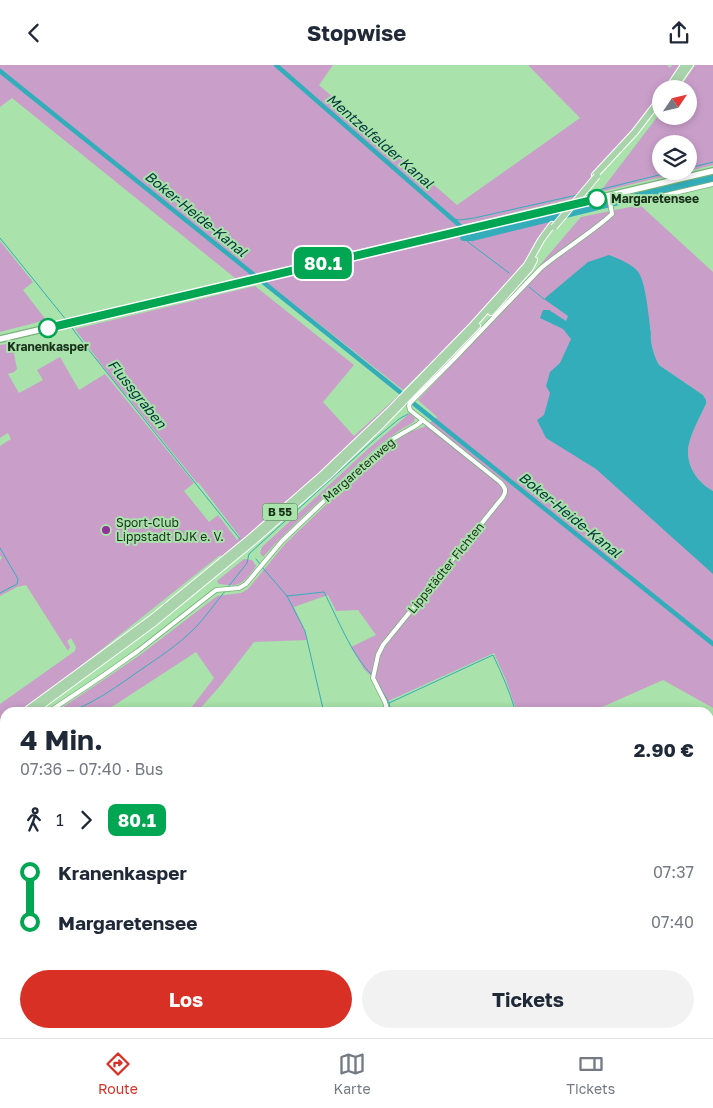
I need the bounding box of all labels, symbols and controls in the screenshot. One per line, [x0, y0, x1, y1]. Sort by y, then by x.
icon: back [20, 19, 48, 47]
text: Stopwise [307, 19, 406, 46]
icon: share [665, 19, 693, 47]
north arrow [652, 80, 698, 125]
map controls [652, 80, 697, 180]
water label: Mentzelfelder Kanal [324, 90, 437, 192]
button: layers [652, 135, 697, 180]
water label: Boker-Heide-Kanal [142, 167, 251, 260]
marker: Margaretensee [587, 189, 607, 209]
place label: Margaretensee [611, 191, 699, 206]
line badge: 80.1 [288, 247, 358, 279]
text: 80.1 [304, 252, 342, 274]
marker: Kranenkasper [38, 318, 58, 338]
place label: Kranenkasper [7, 339, 89, 354]
water label: Flussgraben [105, 356, 171, 432]
street label: Margaretenweg [320, 434, 398, 505]
water label: Boker-Heide-Kanal [516, 468, 625, 561]
road number: B 55 [262, 503, 298, 521]
place label: Sport-Club Lippstadt DJK e. V. [116, 515, 224, 544]
street label: Lippstädter Fichten [404, 519, 487, 616]
marker: Sport-Club Lippstadt DJK e. V. [100, 524, 112, 536]
text: 4 Min. [20, 723, 103, 756]
text: 2.90 € [634, 738, 694, 761]
text: 07:36 – 07:40 · Bus [20, 759, 163, 779]
icon: walk [20, 806, 48, 834]
icon: forward [72, 806, 100, 834]
text: 80.1 [118, 809, 156, 831]
text: 1 [56, 810, 64, 830]
text: Kranenkasper [58, 861, 187, 884]
text: 07:37 [653, 862, 694, 882]
text: Margaretensee [58, 911, 197, 934]
text: 07:40 [651, 912, 694, 932]
button: Los [20, 970, 352, 1028]
button: Tickets [362, 970, 694, 1028]
tab: Route [98, 1050, 138, 1097]
tab: Karte [334, 1050, 371, 1097]
tab: Tickets [566, 1050, 615, 1097]

